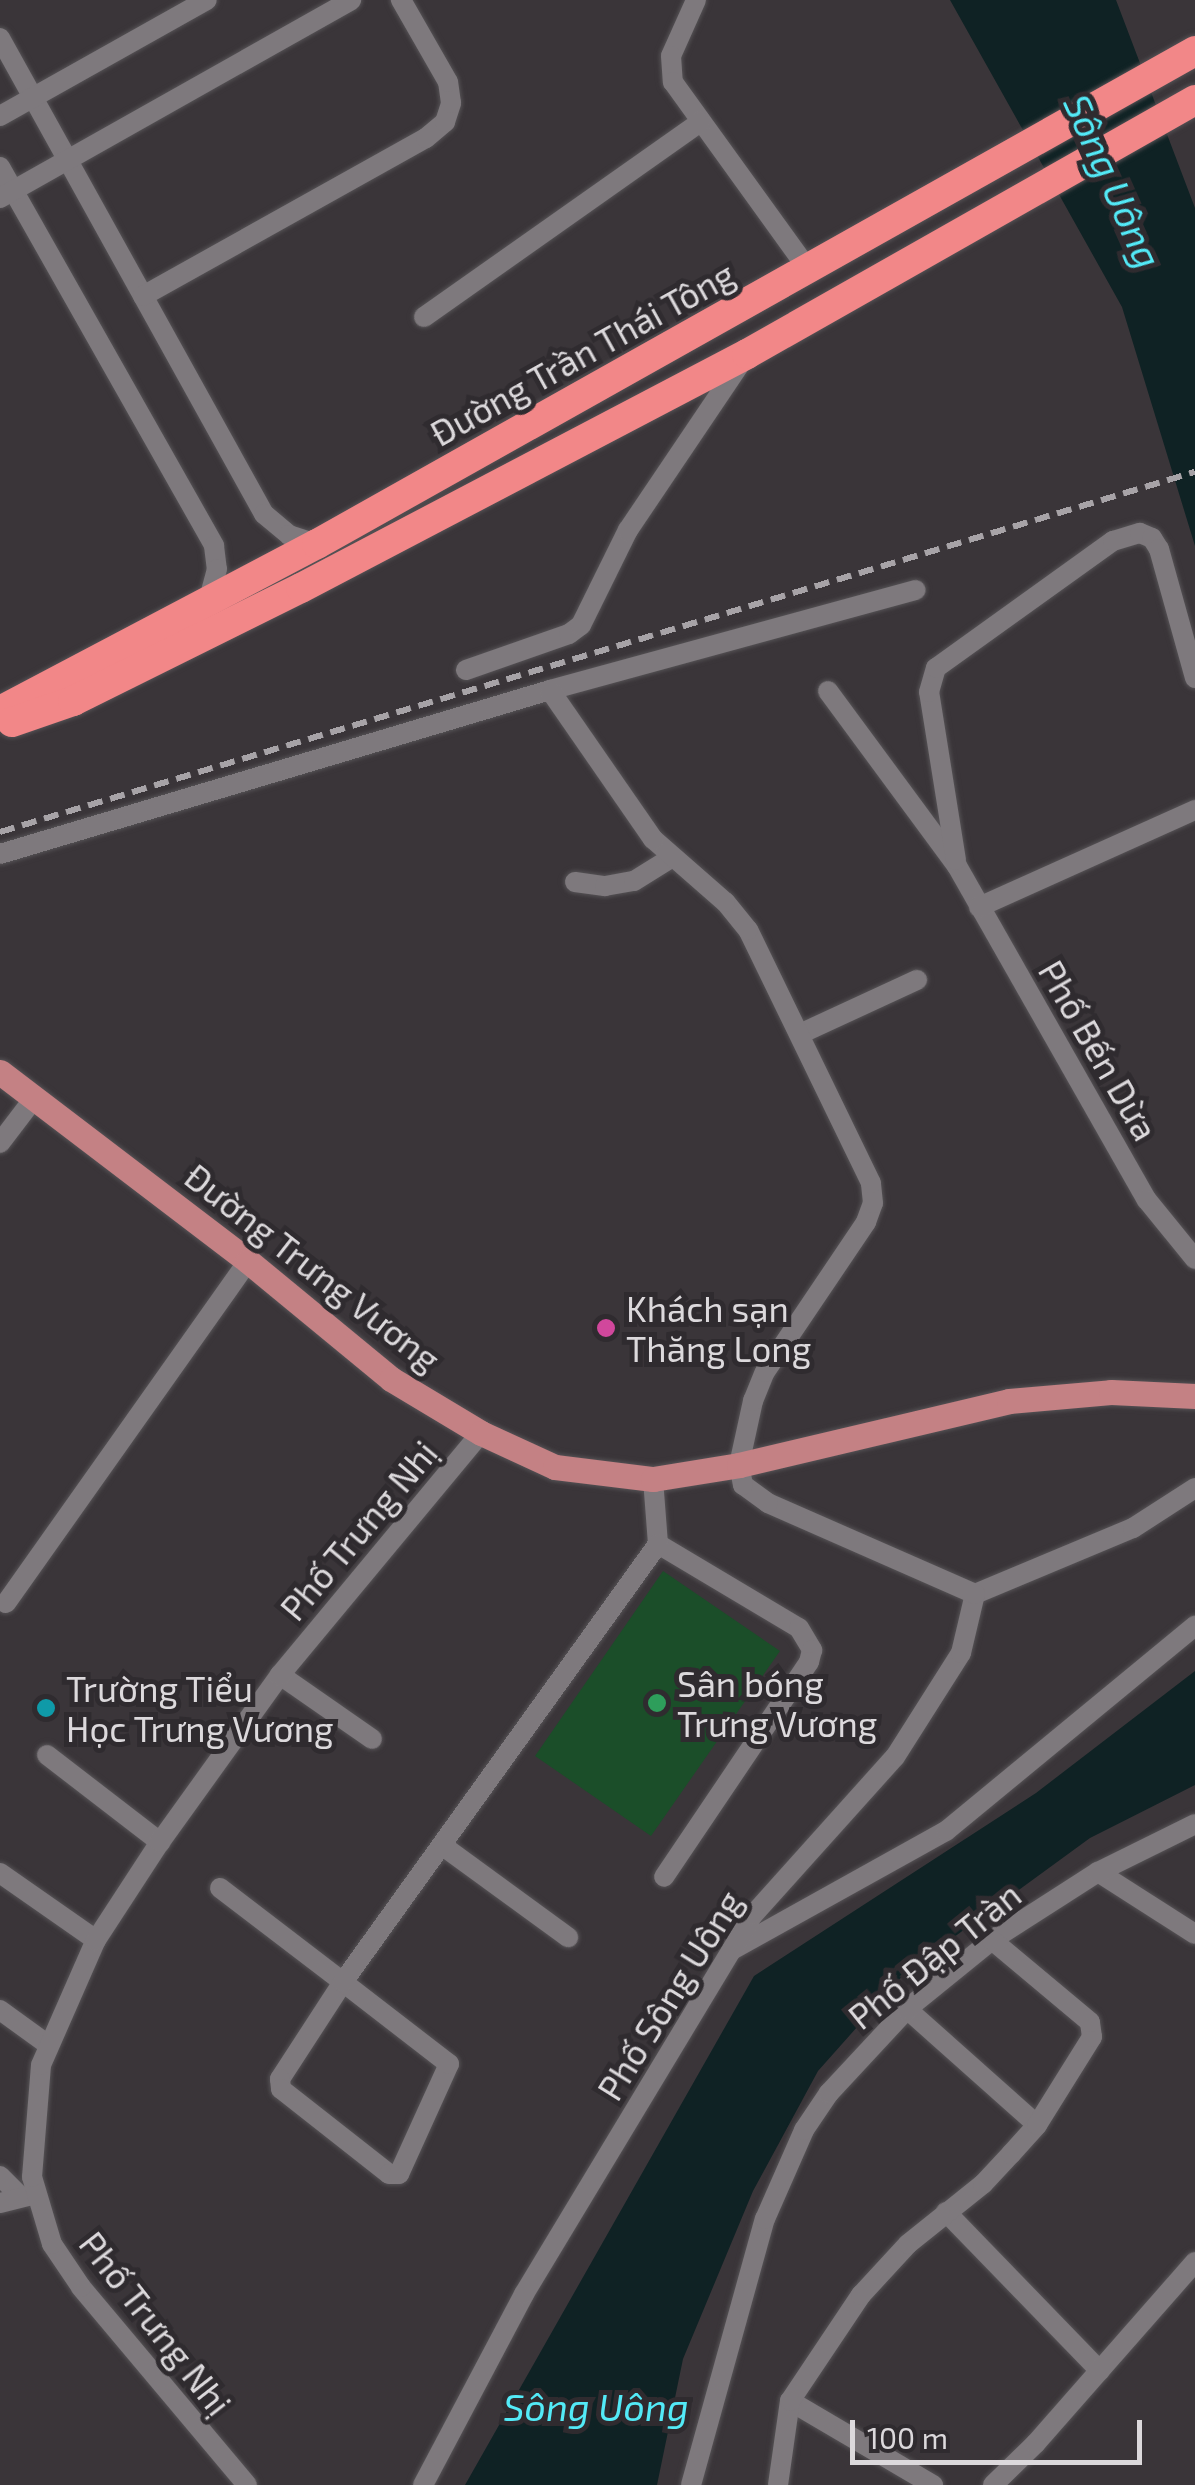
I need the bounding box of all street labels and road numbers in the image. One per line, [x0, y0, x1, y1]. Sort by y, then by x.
street label: Đường Trần Thái Tông [422, 251, 742, 455]
street label: Phố Bến Dừa [1031, 953, 1167, 1147]
street label: Đường Trưng Vương [177, 1154, 449, 1380]
street label: Phố Trưng Nhị [271, 1431, 445, 1629]
street label: Phố Đập Tràn [839, 1873, 1029, 2037]
street label: Phố Sông Uông [588, 1883, 750, 2107]
street label: Phố Trưng Nhị [71, 2223, 241, 2423]

